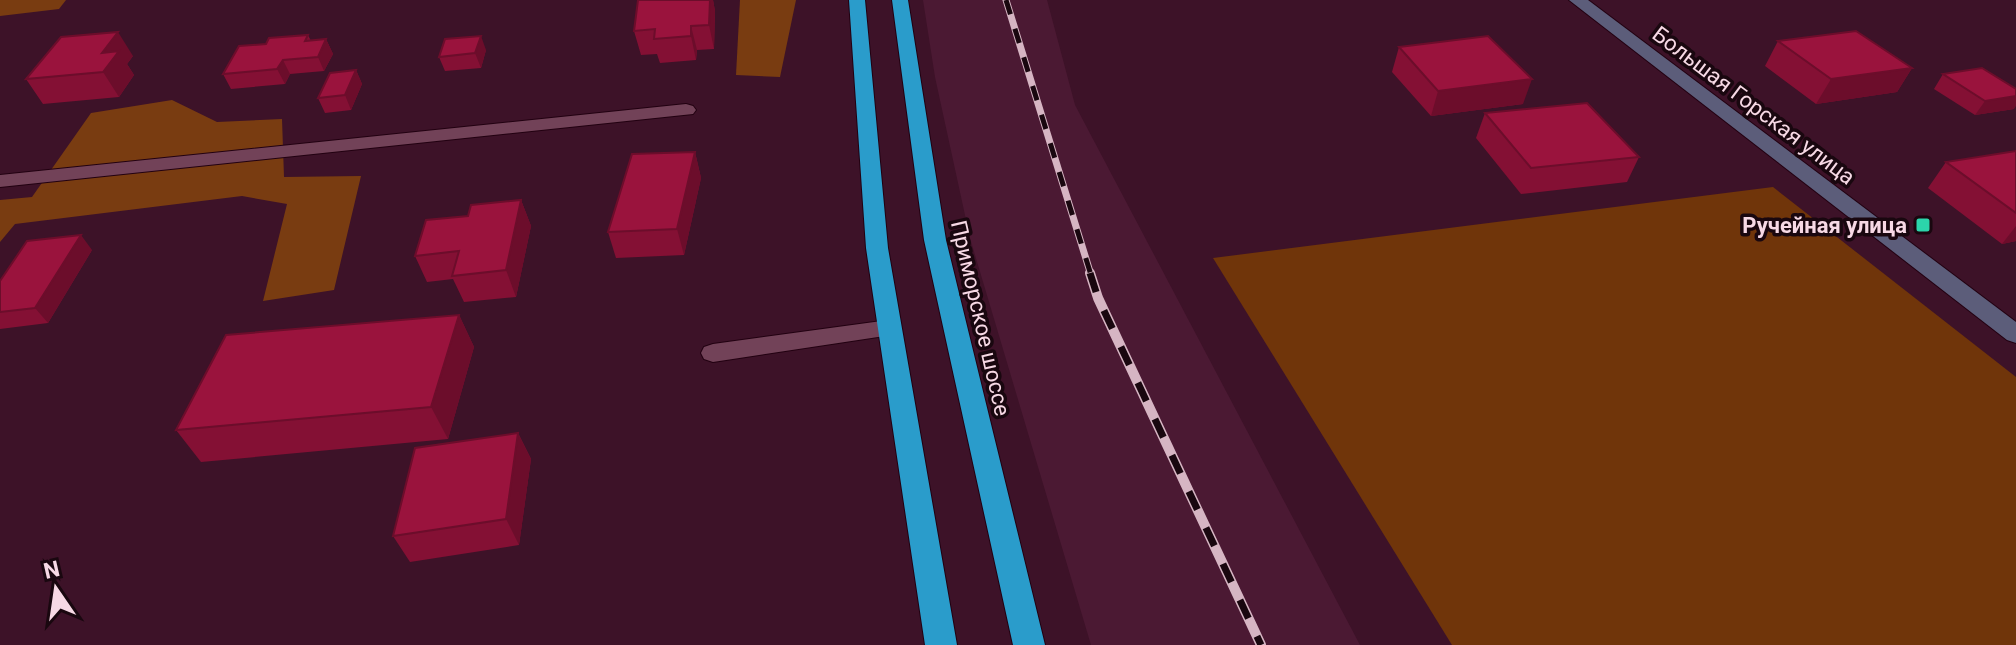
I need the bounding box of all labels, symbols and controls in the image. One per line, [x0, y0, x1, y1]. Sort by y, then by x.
street label: Большая Горская улица [1648, 21, 1860, 190]
place label: Ручейная улица [1742, 213, 1907, 238]
marker: Ручейная улица [1914, 216, 1932, 234]
street label: Приморское шоссе [946, 218, 1015, 418]
north arrow [16, 549, 96, 629]
text: N [41, 556, 62, 584]

